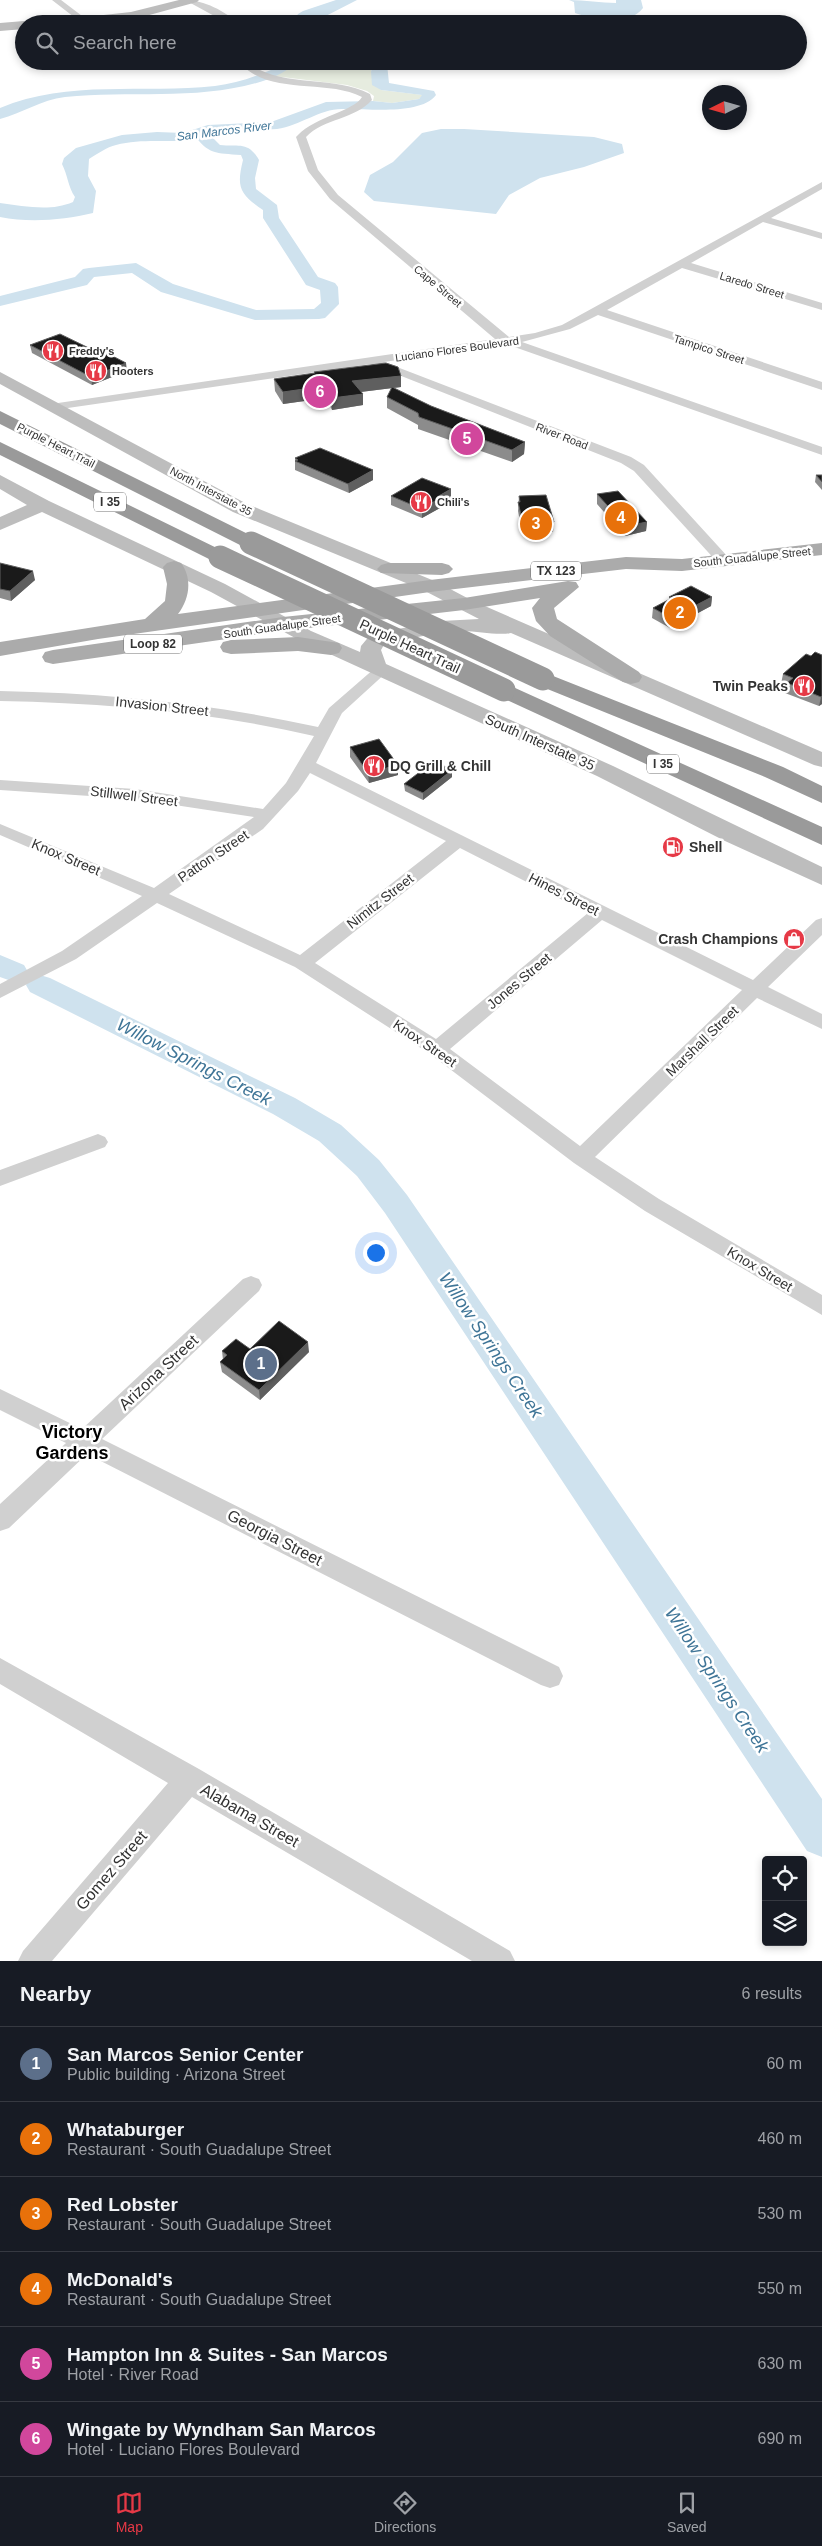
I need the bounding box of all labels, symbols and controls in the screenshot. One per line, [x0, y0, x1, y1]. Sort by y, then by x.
search box [15, 15, 807, 70]
icon: search [33, 29, 61, 57]
text: Search here [73, 32, 177, 53]
north arrow [702, 85, 747, 130]
water label: San Marcos River [176, 118, 273, 144]
street label: Cape Street [412, 263, 464, 309]
street label: Laredo Street [718, 270, 786, 300]
street label: Tampico Street [672, 332, 746, 366]
street label: Luciano Flores Boulevard [394, 334, 520, 364]
restaurant icon: Freddy's [41, 339, 65, 363]
place label: Freddy's [69, 345, 114, 357]
restaurant icon: Hooters [84, 359, 108, 383]
place label: Hooters [112, 365, 154, 377]
pin: 6 [304, 373, 336, 411]
street label: Purple Heart Trail [15, 420, 97, 470]
pin: 5 [451, 420, 483, 458]
street label: River Road [534, 421, 590, 451]
street label: North Interstate 35 [168, 464, 254, 518]
restaurant icon: Chili's [409, 490, 433, 514]
road number: I 35 [94, 492, 126, 512]
place label: Chili's [437, 496, 470, 508]
pin: 4 [605, 499, 637, 537]
pin: 3 [520, 505, 552, 543]
street label: South Guadalupe Street [693, 545, 811, 569]
road number: TX 123 [531, 562, 581, 580]
pin: 2 [664, 594, 696, 632]
street label: South Guadalupe Street [223, 612, 341, 640]
street label: Purple Heart Trail [357, 616, 463, 676]
road number: Loop 82 [124, 634, 182, 654]
restaurant icon: Twin Peaks [792, 674, 816, 698]
place label: Twin Peaks [713, 678, 788, 694]
street label: Invasion Street [115, 693, 209, 719]
street label: South Interstate 35 [483, 711, 597, 773]
restaurant icon: DQ Grill & Chill [362, 754, 386, 778]
road number: I 35 [647, 754, 679, 774]
place label: DQ Grill & Chill [390, 758, 491, 774]
street label: Stillwell Street [89, 783, 179, 809]
street label: Patton Street [175, 826, 251, 885]
street label: Knox Street [29, 835, 103, 879]
fuel station icon: Shell [661, 835, 685, 859]
place label: Shell [689, 839, 722, 855]
street label: Hines Street [526, 869, 602, 919]
street label: Nimitz Street [344, 870, 417, 932]
shop icon: Crash Champions [782, 927, 806, 951]
place label: Crash Champions [658, 931, 778, 947]
street label: Jones Street [484, 950, 554, 1012]
street label: Marshall Street [663, 1002, 741, 1079]
water label: Willow Springs Creek [113, 1014, 276, 1110]
street label: Knox Street [390, 1016, 460, 1070]
your location [363, 1240, 389, 1266]
street label: Knox Street [725, 1243, 796, 1295]
water label: Willow Springs Creek [435, 1269, 548, 1422]
street label: Arizona Street [115, 1331, 202, 1413]
pin: 1 [245, 1345, 277, 1383]
district label: Victory Gardens [35, 1422, 109, 1463]
street label: Georgia Street [225, 1506, 325, 1569]
water label: Willow Springs Creek [661, 1604, 774, 1757]
street label: Alabama Street [198, 1781, 302, 1851]
street label: Gomez Street [73, 1827, 151, 1913]
map controls [762, 1856, 807, 1946]
button: locate [762, 1856, 807, 1901]
button: layers [762, 1901, 807, 1946]
text: Nearby [20, 1982, 91, 2005]
text: 6 results [742, 1985, 802, 2002]
text: San Marcos Senior Center [67, 2044, 304, 2065]
text: 1 [32, 2055, 40, 2072]
text: 60 m [766, 2055, 802, 2072]
text: Public building · Arizona Street [67, 2066, 285, 2083]
text: Whataburger [67, 2119, 184, 2140]
text: 2 [32, 2130, 40, 2147]
text: 460 m [758, 2130, 802, 2147]
text: Restaurant · South Guadalupe Street [67, 2141, 331, 2158]
text: Red Lobster [67, 2194, 178, 2215]
text: 3 [32, 2205, 40, 2222]
text: 530 m [758, 2205, 802, 2222]
text: Restaurant · South Guadalupe Street [67, 2216, 331, 2233]
text: McDonald's [67, 2269, 173, 2290]
text: 4 [32, 2280, 40, 2297]
text: 550 m [758, 2280, 802, 2297]
text: Restaurant · South Guadalupe Street [67, 2291, 331, 2308]
text: Hampton Inn & Suites - San Marcos [67, 2344, 388, 2365]
text: 5 [32, 2355, 40, 2372]
text: 630 m [758, 2355, 802, 2372]
text: Hotel · River Road [67, 2366, 199, 2383]
text: Wingate by Wyndham San Marcos [67, 2419, 376, 2440]
text: 6 [32, 2430, 40, 2447]
text: 690 m [758, 2430, 802, 2447]
text: Hotel · Luciano Flores Boulevard [67, 2441, 300, 2458]
tab: Map [115, 2489, 143, 2535]
tab: Directions [374, 2489, 436, 2535]
tab: Saved [667, 2489, 707, 2535]

